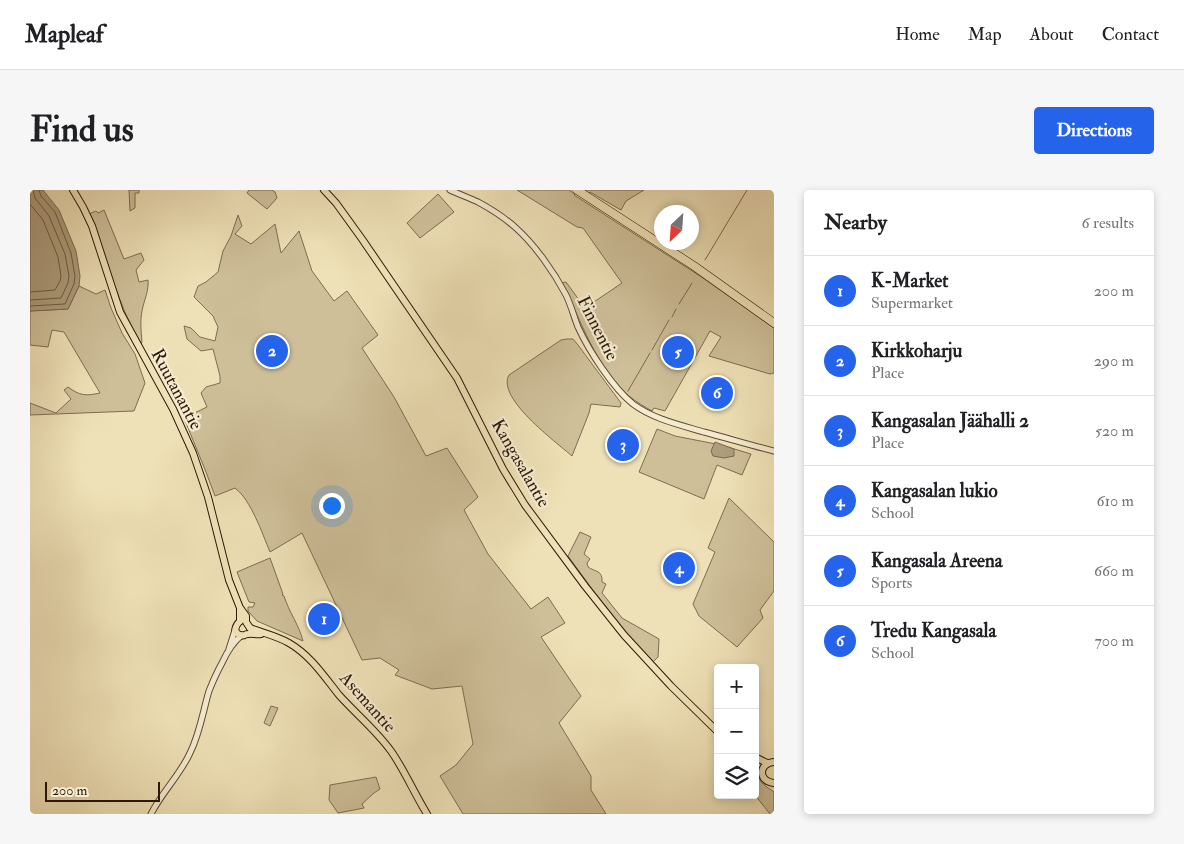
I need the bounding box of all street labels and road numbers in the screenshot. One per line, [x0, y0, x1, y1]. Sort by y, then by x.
street label: Finnentie [572, 292, 624, 365]
street label: Ruutanantie [146, 345, 208, 434]
street label: Kangasalantie [486, 415, 555, 512]
street label: Asemantie [334, 666, 401, 738]

